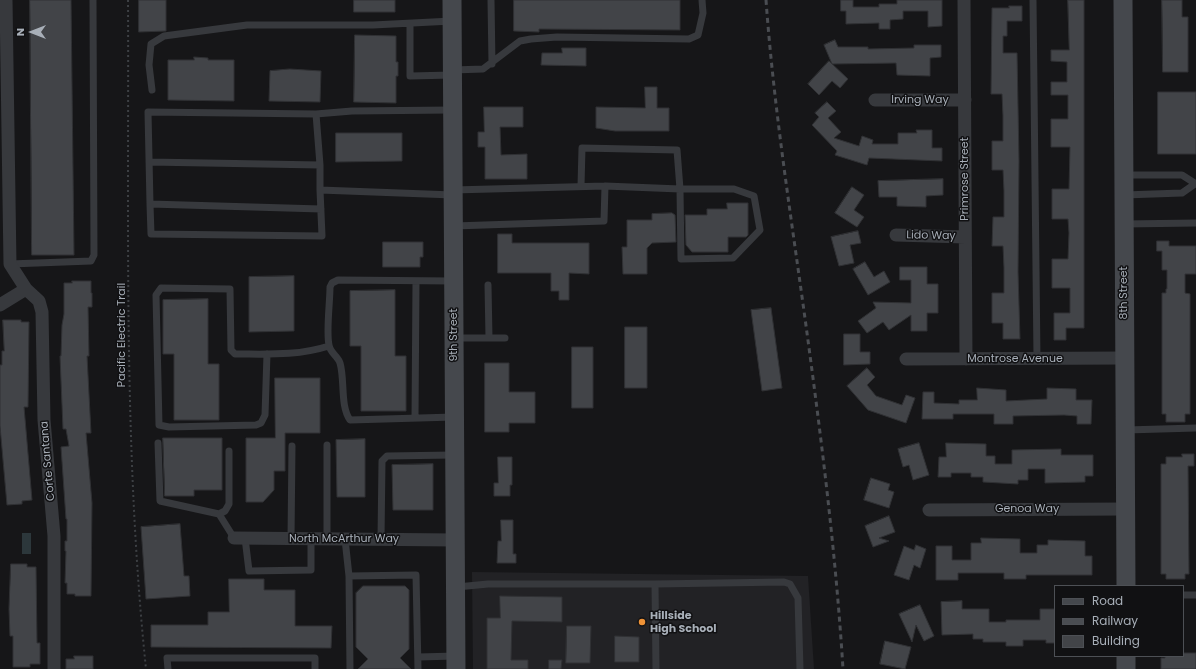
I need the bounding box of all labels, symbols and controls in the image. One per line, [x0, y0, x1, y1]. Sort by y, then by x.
north arrow [12, 12, 52, 52]
text: N [12, 28, 28, 36]
street label: Irving Way [891, 93, 949, 107]
street label: Primrose Street [958, 137, 972, 221]
street label: Lido Way [906, 229, 956, 243]
street label: 8th Street [1117, 266, 1131, 320]
street label: Pacific Electric Trail [115, 283, 129, 387]
street label: 9th Street [447, 308, 461, 362]
street label: Montrose Avenue [967, 352, 1063, 366]
street label: Corte Santana [38, 420, 58, 502]
street label: Genoa Way [995, 502, 1059, 516]
street label: North McArthur Way [289, 532, 399, 546]
legend [1054, 585, 1184, 657]
text: Road [1092, 592, 1123, 609]
place label: Hillside High School [650, 609, 717, 635]
text: Railway [1092, 612, 1138, 629]
marker: Hillside High School [637, 617, 647, 627]
text: Building [1092, 632, 1140, 649]

